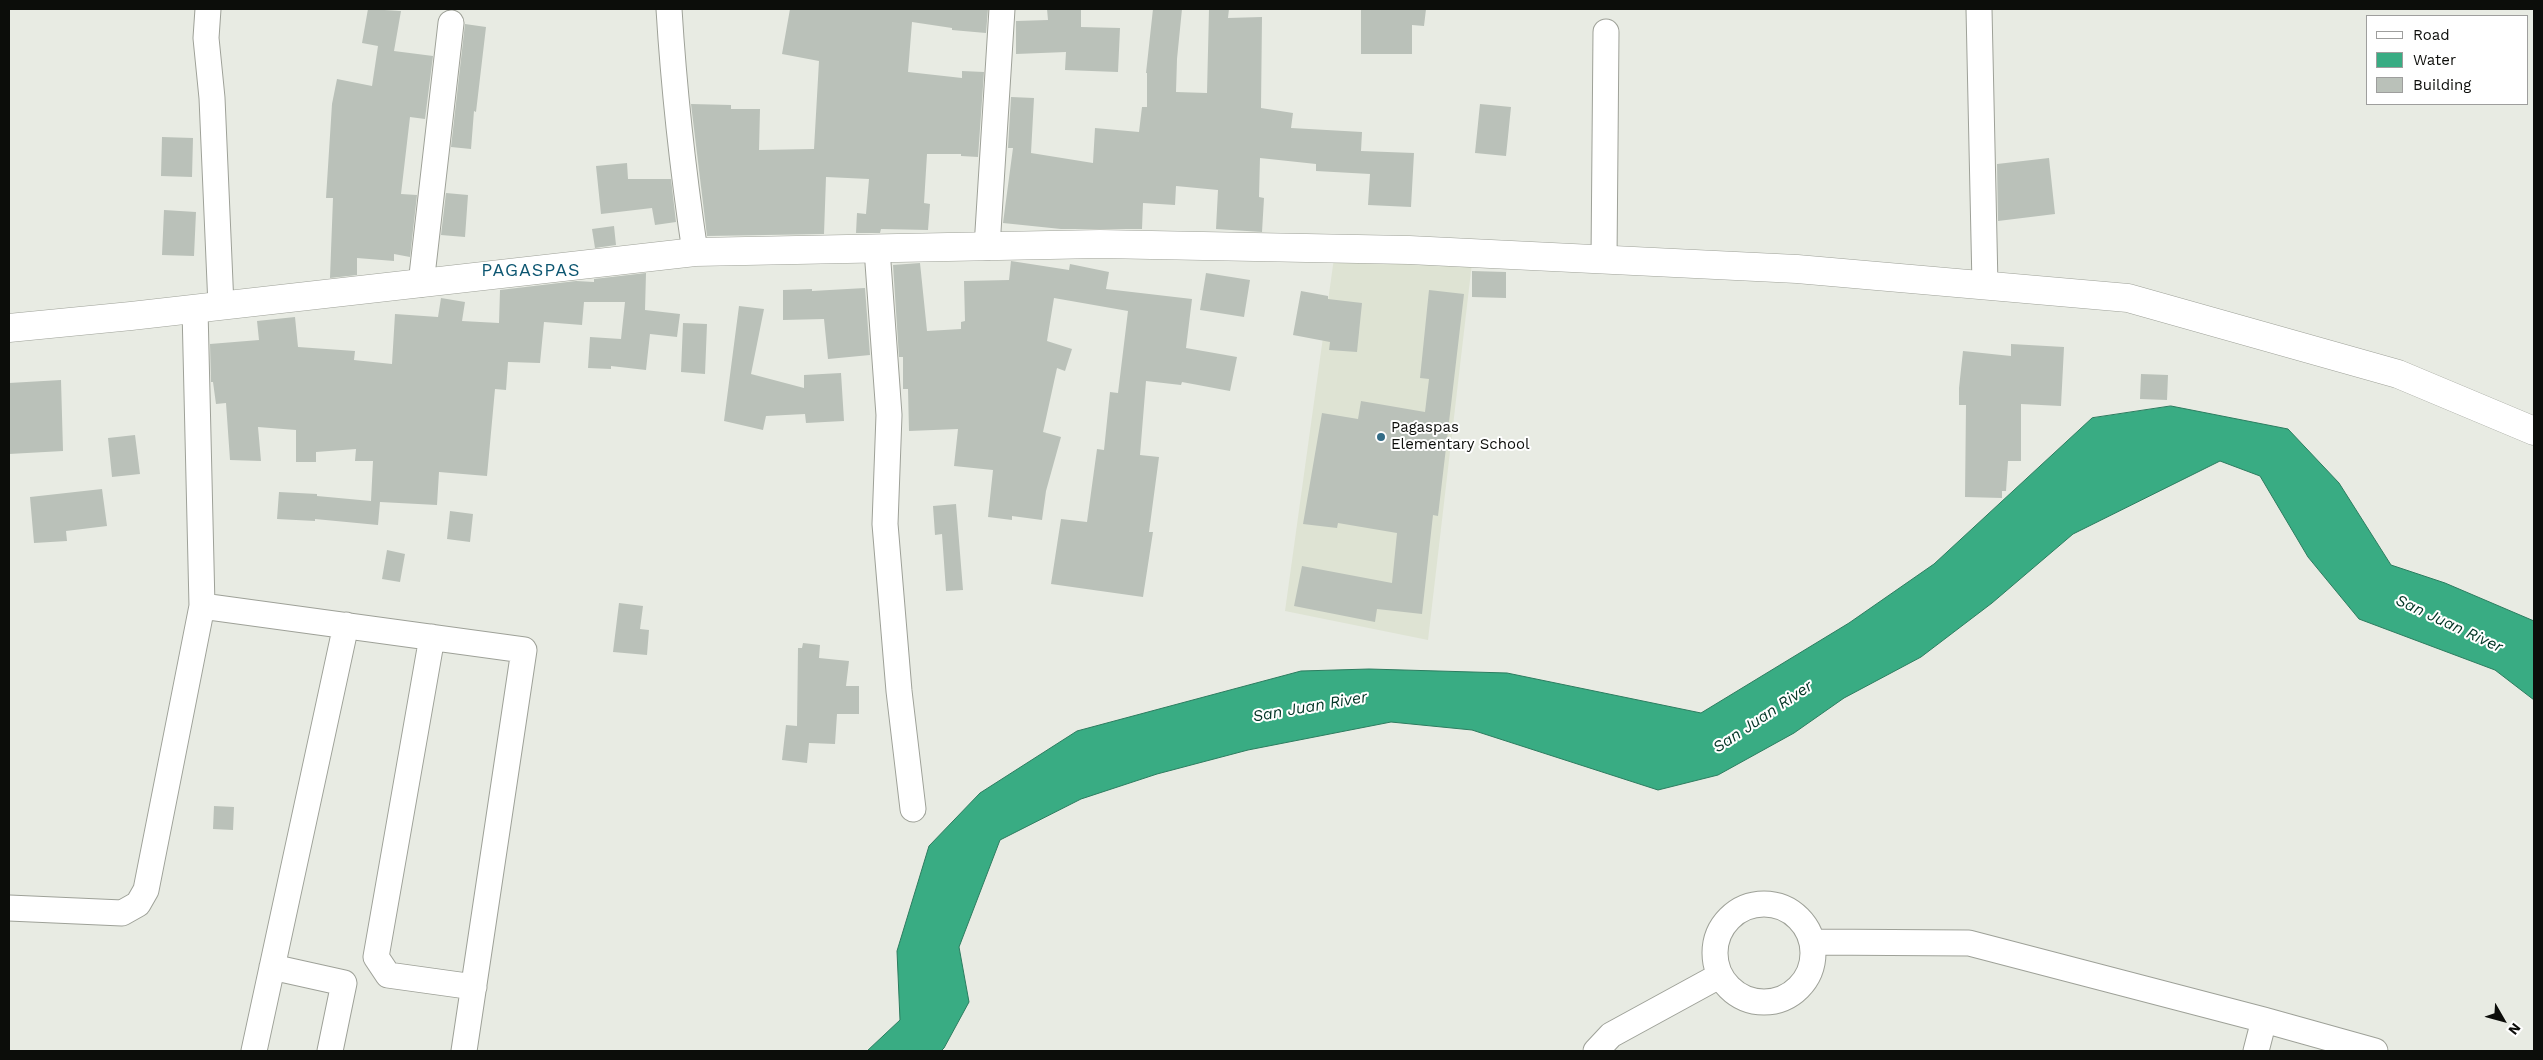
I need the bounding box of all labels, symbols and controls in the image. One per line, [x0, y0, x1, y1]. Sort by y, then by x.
legend [2366, 15, 2528, 105]
text: Road [2413, 26, 2450, 44]
text: Water [2413, 51, 2456, 69]
text: Building [2413, 76, 2471, 94]
district label: PAGASPAS [480, 260, 582, 282]
place label: Pagaspas Elementary School [1391, 419, 1530, 454]
marker: Pagaspas Elementary School [1375, 431, 1387, 443]
water label: San Juan River [2392, 591, 2506, 657]
water label: San Juan River [1710, 677, 1816, 757]
water label: San Juan River [1251, 687, 1369, 727]
north arrow [2478, 995, 2528, 1045]
text: N [2505, 1020, 2524, 1038]

